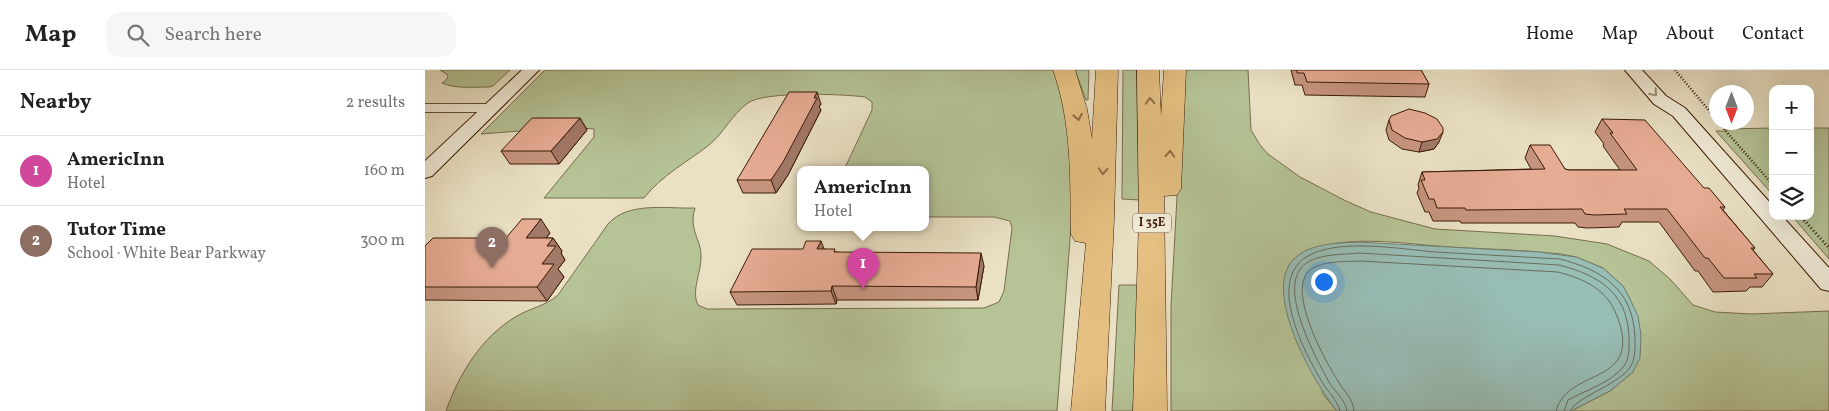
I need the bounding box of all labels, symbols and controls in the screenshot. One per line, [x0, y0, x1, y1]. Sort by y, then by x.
search box [106, 12, 456, 57]
text: Map [25, 18, 76, 52]
icon: search [124, 21, 152, 49]
text: Search here [164, 22, 262, 48]
text: Home [1526, 22, 1574, 47]
text: Map [1602, 22, 1638, 47]
text: About [1666, 22, 1714, 47]
text: Contact [1742, 22, 1804, 47]
north arrow [1709, 85, 1754, 130]
map controls [1769, 85, 1814, 220]
button: + [1769, 85, 1814, 130]
text: Nearby [20, 88, 91, 117]
one-way arrow [1648, 88, 1657, 97]
text: 2 results [346, 92, 405, 114]
one-way arrow [1144, 96, 1155, 104]
one-way arrow [1073, 112, 1083, 121]
button: − [1769, 130, 1814, 175]
text: AmericInn [67, 147, 165, 173]
one-way arrow [1165, 150, 1176, 158]
text: 1 [33, 160, 39, 182]
text: 160 m [364, 160, 405, 182]
popup [797, 166, 929, 231]
one-way arrow [1098, 167, 1109, 175]
text: Hotel [67, 173, 105, 195]
text: AmericInn [814, 175, 912, 201]
button: layers [1769, 175, 1814, 220]
text: Hotel [814, 201, 852, 223]
road number: I 35E [1133, 214, 1171, 232]
text: Tutor Time [67, 217, 166, 243]
pin: 2 [476, 227, 508, 268]
text: 2 [32, 230, 40, 252]
text: 300 m [360, 230, 405, 252]
text: School · White Bear Parkway [67, 243, 266, 265]
pin: 1 [847, 248, 879, 289]
your location [1311, 269, 1337, 295]

